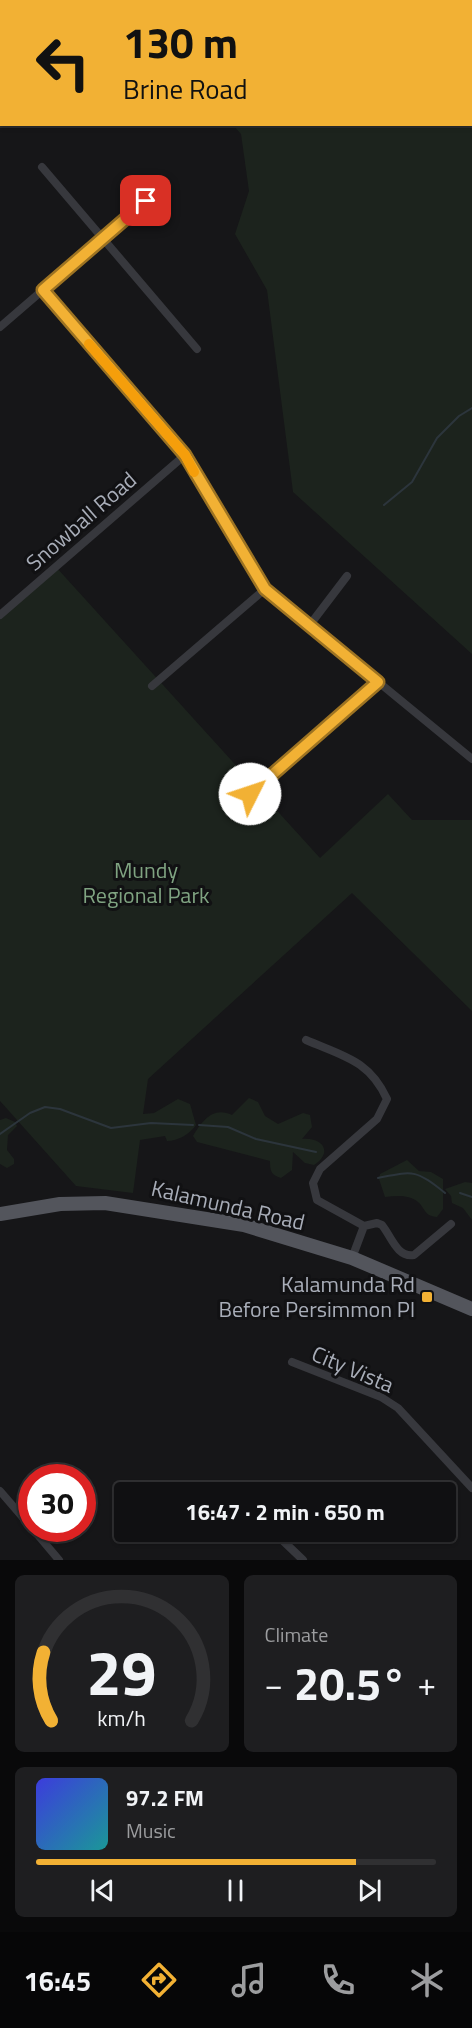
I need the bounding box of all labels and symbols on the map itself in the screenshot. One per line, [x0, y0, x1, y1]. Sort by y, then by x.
pin [120, 175, 171, 226]
street label: Snowball Road [18, 463, 144, 579]
position arrow [218, 762, 282, 826]
park label: Mundy Regional Park [82, 853, 210, 912]
street label: Kalamunda Road [148, 1171, 308, 1239]
place label: Kalamunda Rd Before Persimmon Pl [218, 1267, 415, 1326]
marker: Kalamunda Rd Before Persimmon Pl [420, 1290, 434, 1304]
street label: City Vista [307, 1336, 399, 1402]
speed limit sign: 30 [18, 1464, 96, 1542]

